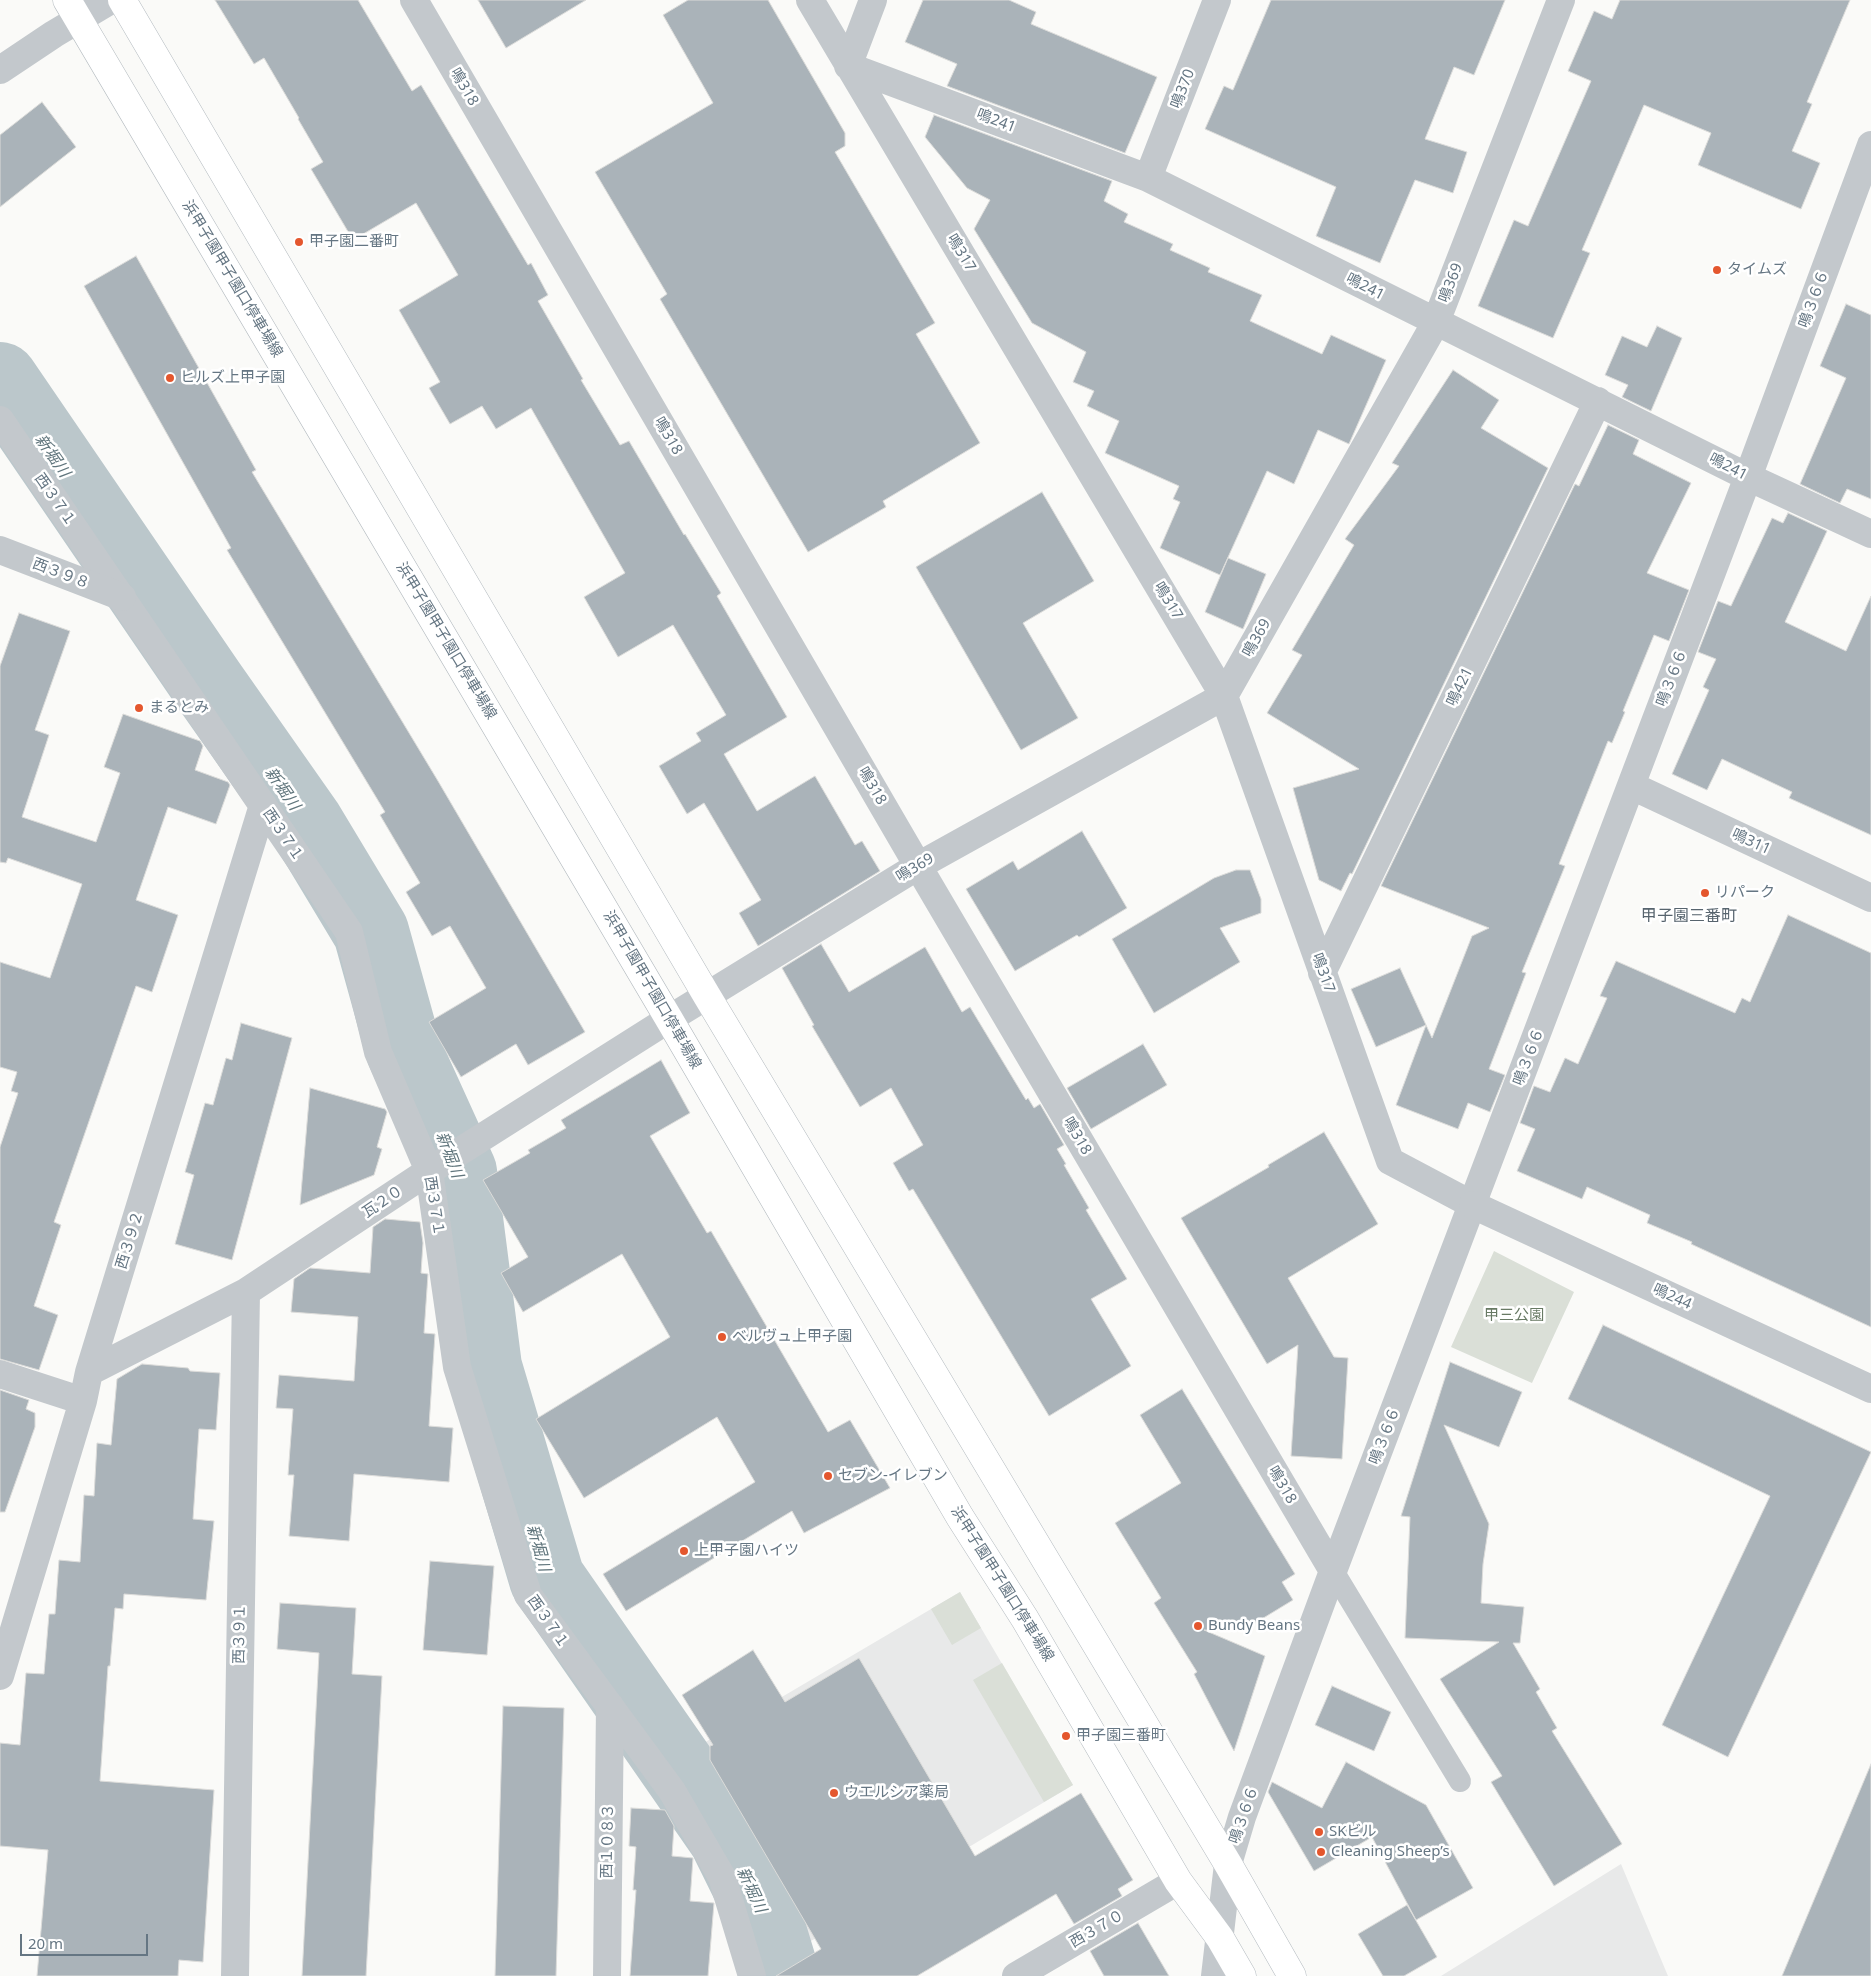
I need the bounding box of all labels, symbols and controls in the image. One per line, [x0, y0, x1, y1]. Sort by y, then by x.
street label: 鳴318 [446, 65, 482, 109]
street label: 鳴370 [1167, 67, 1199, 111]
street label: 鳴241 [974, 105, 1018, 137]
street label: 浜甲子園甲子園口停車場線 [178, 197, 286, 361]
street label: 鳴317 [943, 231, 979, 275]
place label: 甲子園二番町 [309, 233, 399, 251]
marker: 甲子園二番町 [293, 236, 305, 248]
street label: 鳴369 [1435, 261, 1467, 305]
place label: タイムズ [1727, 261, 1787, 279]
marker: タイムズ [1711, 264, 1723, 276]
street label: 鳴３６６ [1795, 268, 1833, 330]
street label: 鳴241 [1343, 270, 1387, 304]
place label: ヒルズ上甲子園 [180, 369, 285, 387]
marker: ヒルズ上甲子園 [164, 372, 176, 384]
street label: 鳴318 [650, 414, 686, 458]
water label: 新堀川 [30, 431, 74, 481]
street label: 鳴241 [1706, 450, 1750, 484]
street label: 西３７１ [30, 470, 80, 530]
street label: 西３９８ [30, 555, 92, 593]
street label: 浜甲子園甲子園口停車場線 [392, 559, 500, 723]
street label: 鳴317 [1150, 579, 1186, 623]
street label: 鳴369 [1239, 616, 1275, 660]
street label: 鳴３６６ [1653, 647, 1691, 709]
street label: 鳴421 [1443, 665, 1477, 709]
place label: まるとみ [149, 699, 209, 717]
marker: まるとみ [133, 702, 145, 714]
water label: 新堀川 [260, 764, 304, 814]
street label: 鳴318 [854, 764, 890, 808]
street label: 西３７１ [259, 805, 307, 865]
street label: 鳴311 [1729, 825, 1773, 859]
street label: 鳴369 [893, 850, 937, 886]
place label: リパーク [1715, 884, 1775, 902]
marker: リパーク [1699, 887, 1711, 899]
district label: 甲子園三番町 [1641, 906, 1737, 926]
street label: 浜甲子園甲子園口停車場線 [599, 908, 705, 1072]
street label: 鳴317 [1308, 951, 1338, 995]
street label: 鳴３６６ [1510, 1026, 1548, 1088]
street label: 鳴318 [1059, 1114, 1095, 1158]
water label: 新堀川 [431, 1129, 467, 1181]
street label: 西３７１ [420, 1175, 448, 1237]
street label: 瓦２０ [359, 1182, 407, 1222]
street label: 西３９２ [113, 1209, 147, 1271]
street label: 鳴244 [1650, 1280, 1694, 1314]
park label: 甲三公園 [1484, 1307, 1544, 1325]
place label: ベルヴュ上甲子園 [732, 1328, 852, 1346]
marker: ベルヴュ上甲子園 [716, 1331, 728, 1343]
street label: 鳴３６６ [1366, 1405, 1404, 1467]
street label: 鳴318 [1264, 1463, 1300, 1507]
place label: セブン-イレブン [838, 1467, 948, 1485]
marker: セブン-イレブン [822, 1470, 834, 1482]
street label: 浜甲子園甲子園口停車場線 [947, 1503, 1057, 1665]
water label: 新堀川 [522, 1522, 554, 1574]
place label: 上甲子園ハイツ [694, 1542, 799, 1560]
marker: 上甲子園ハイツ [678, 1545, 690, 1557]
street label: 西３７１ [523, 1592, 573, 1652]
street label: 西３９１ [230, 1604, 250, 1664]
place label: Bundy Beans [1208, 1617, 1300, 1635]
marker: Bundy Beans [1192, 1620, 1204, 1632]
place label: 甲子園三番町 [1076, 1727, 1166, 1745]
marker: 甲子園三番町 [1060, 1730, 1072, 1742]
place label: ウエルシア薬局 [844, 1784, 949, 1802]
street label: 鳴３６６ [1226, 1784, 1262, 1846]
marker: ウエルシア薬局 [828, 1787, 840, 1799]
street label: 西１０８３ [598, 1803, 618, 1879]
place label: SKビル [1329, 1823, 1377, 1841]
marker: SKビル [1313, 1826, 1325, 1838]
place label: Cleaning Sheep’s [1331, 1843, 1450, 1861]
marker: Cleaning Sheep’s [1315, 1846, 1327, 1858]
water label: 新堀川 [732, 1864, 770, 1916]
street label: 西３７０ [1067, 1906, 1127, 1952]
scale bar [22, 1924, 150, 1956]
text: 20 m [28, 1933, 63, 1953]

